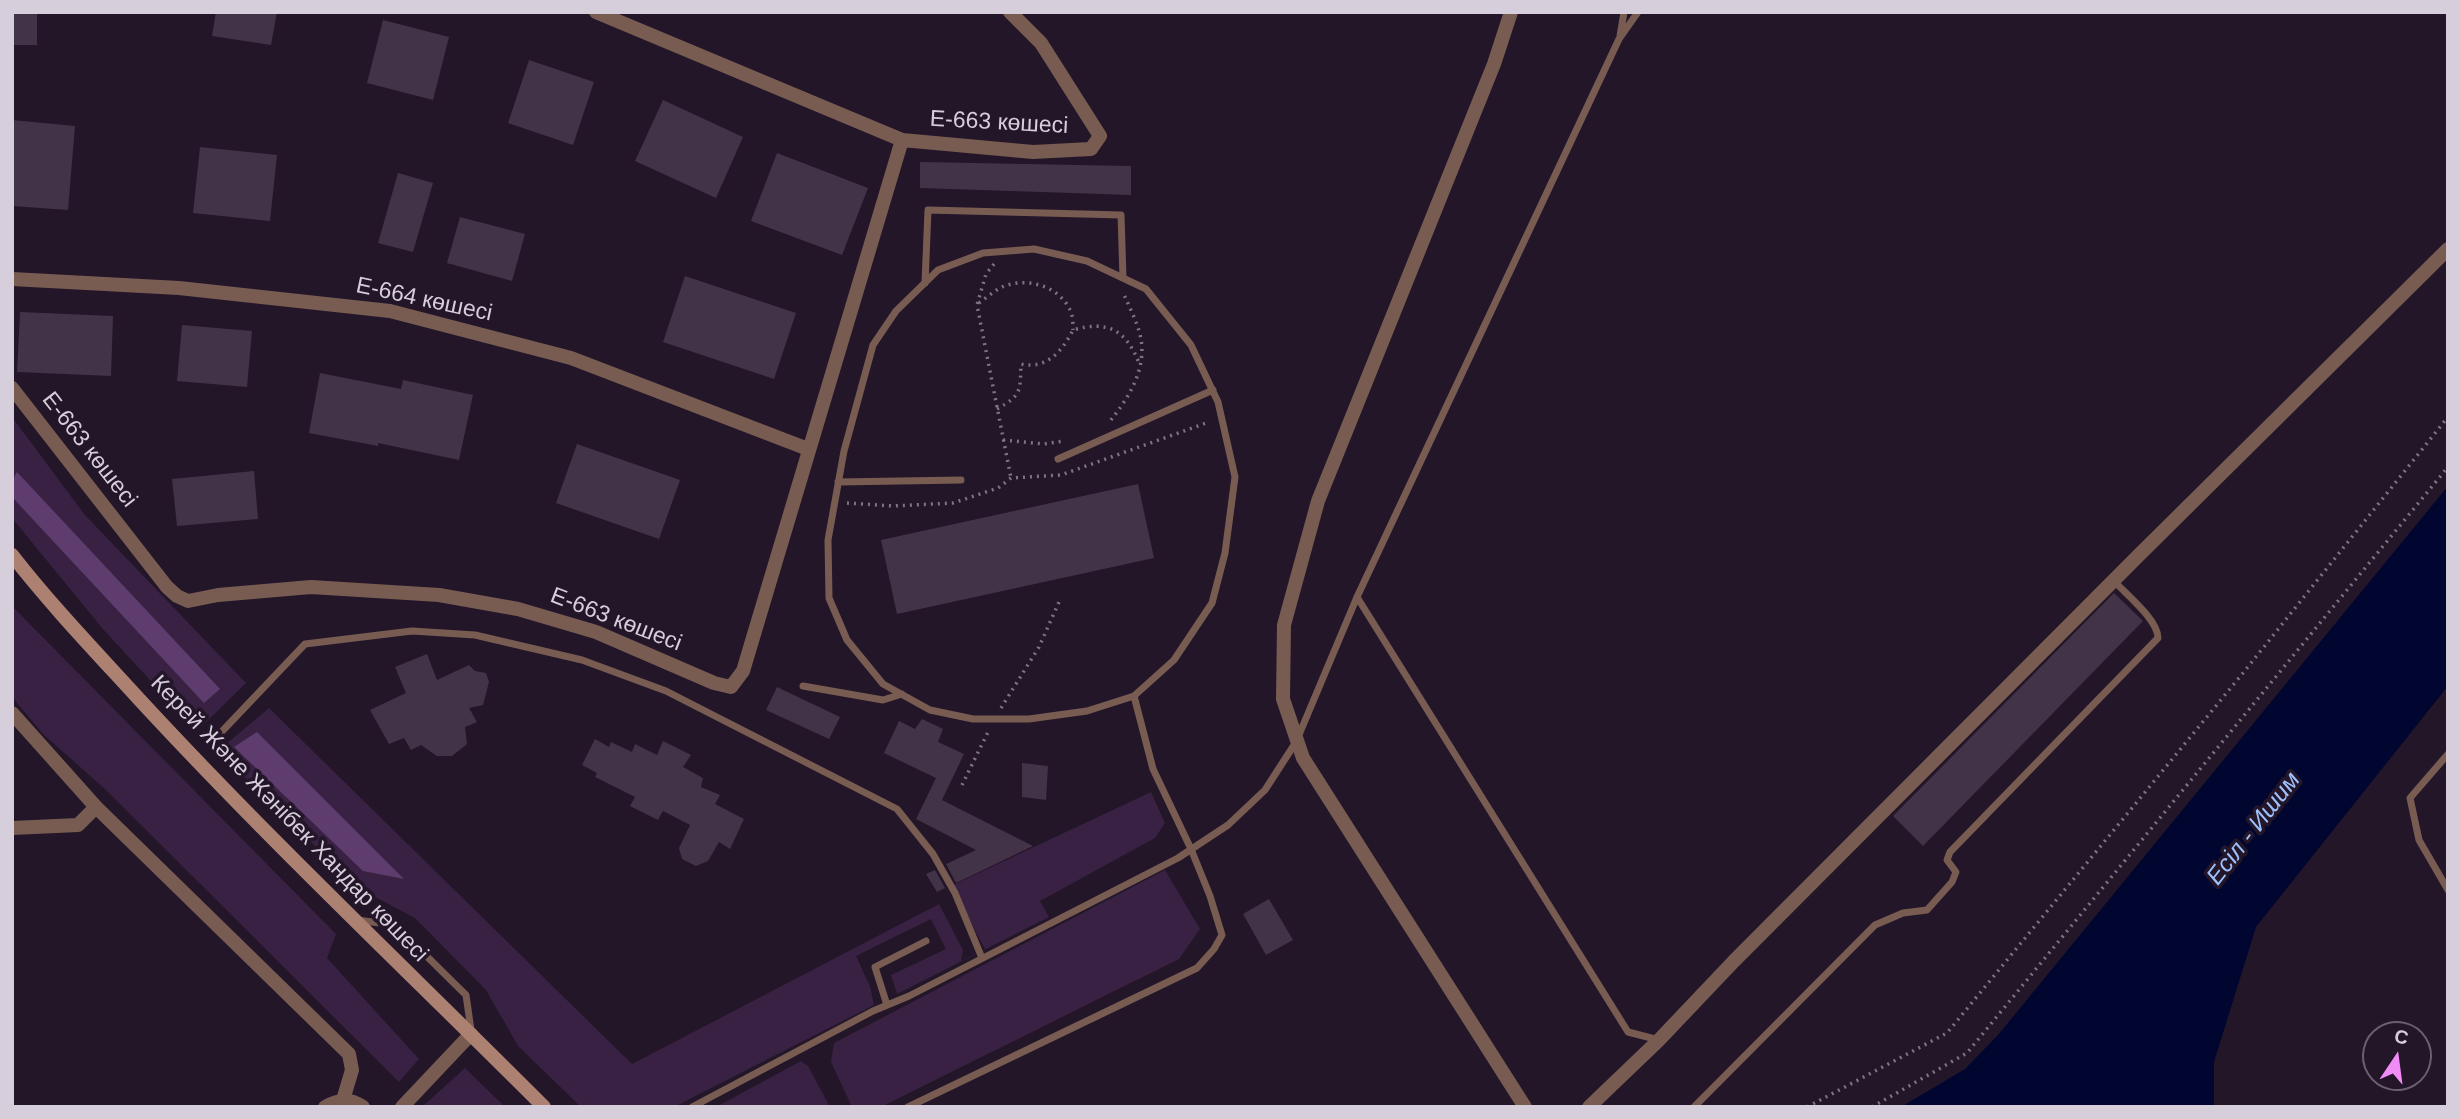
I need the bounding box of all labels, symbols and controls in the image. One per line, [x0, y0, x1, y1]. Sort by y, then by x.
street label: Е-663 көшесі [929, 106, 1069, 140]
street label: Е-664 көшесі [353, 272, 495, 328]
street label: Е-663 көшесі [35, 387, 143, 513]
street label: Е-663 көшесі [546, 582, 686, 658]
street label: Керей Және Жәнібек Хандар көшесі [144, 670, 434, 968]
water label: Есіл - Ишим [2201, 767, 2307, 891]
north arrow [2362, 1021, 2432, 1091]
text: С [2392, 1025, 2410, 1049]

